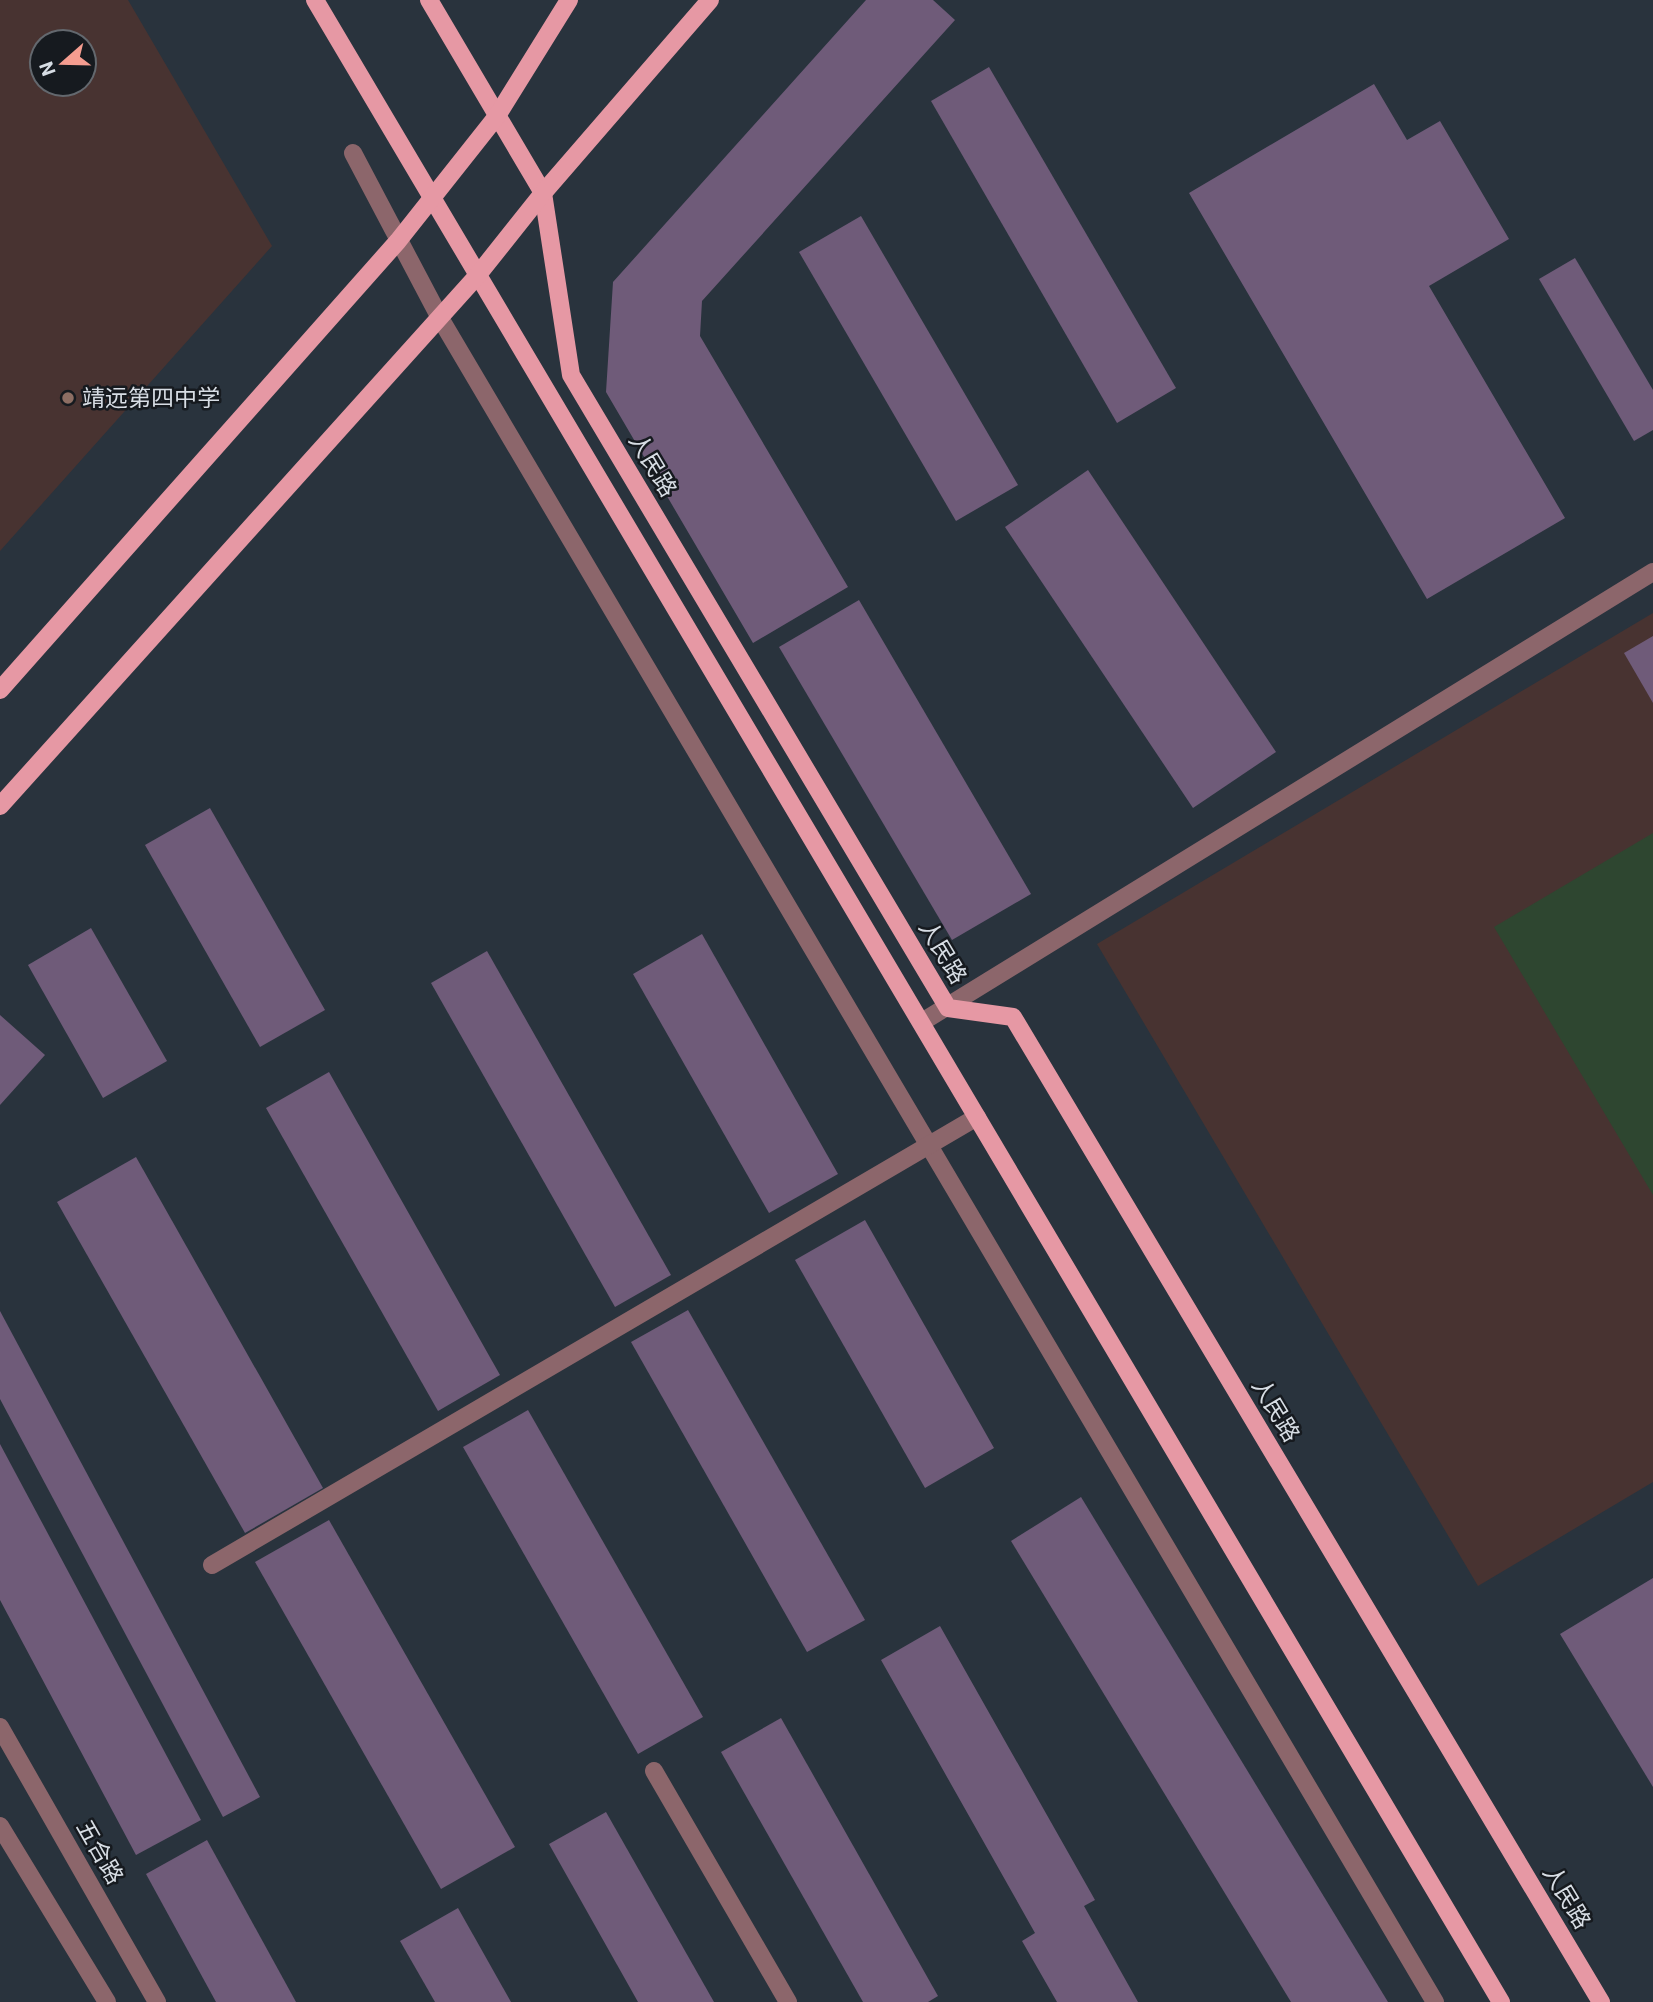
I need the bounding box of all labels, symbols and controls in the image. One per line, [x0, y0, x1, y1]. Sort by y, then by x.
north arrow [28, 28, 98, 98]
text: N [34, 58, 61, 79]
place label: 靖远第四中学 [82, 385, 220, 412]
marker: 靖远第四中学 [60, 390, 76, 406]
street label: 人民路 [623, 429, 682, 502]
street label: 人民路 [913, 916, 972, 989]
street label: 人民路 [1246, 1374, 1305, 1447]
street label: 五合路 [71, 1816, 129, 1889]
street label: 人民路 [1537, 1861, 1596, 1934]

